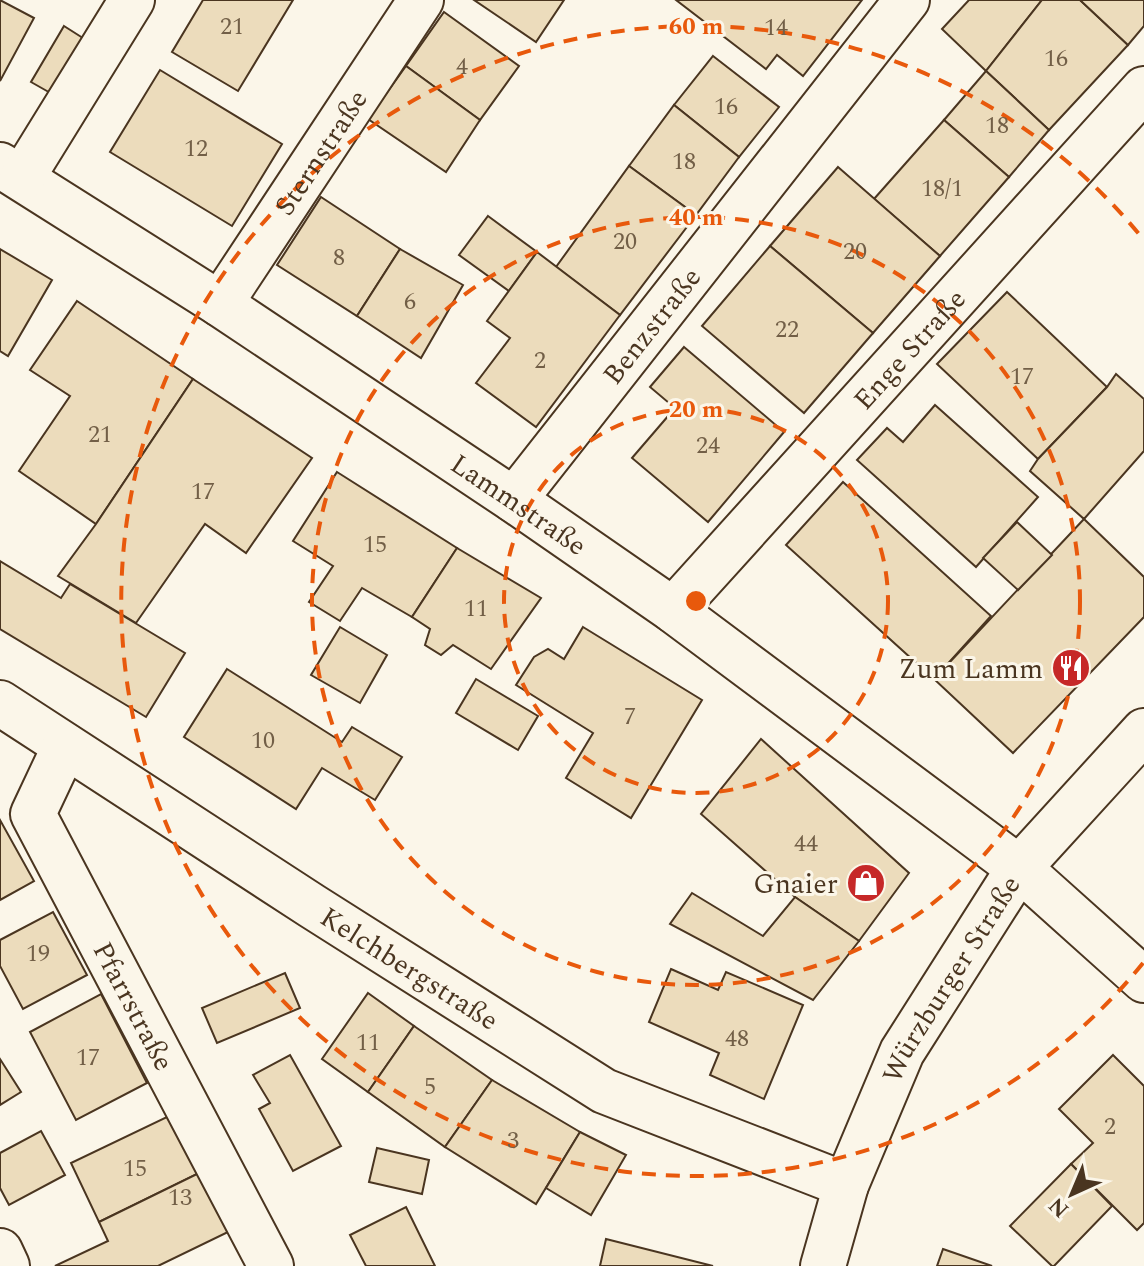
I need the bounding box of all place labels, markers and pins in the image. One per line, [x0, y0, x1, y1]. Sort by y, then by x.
centre of rings [682, 587, 710, 615]
restaurant icon: Zum Lamm [1050, 647, 1092, 689]
place label: Zum Lamm [899, 648, 1043, 691]
shop icon: Gnaier [845, 862, 887, 904]
place label: Gnaier [753, 863, 838, 906]

